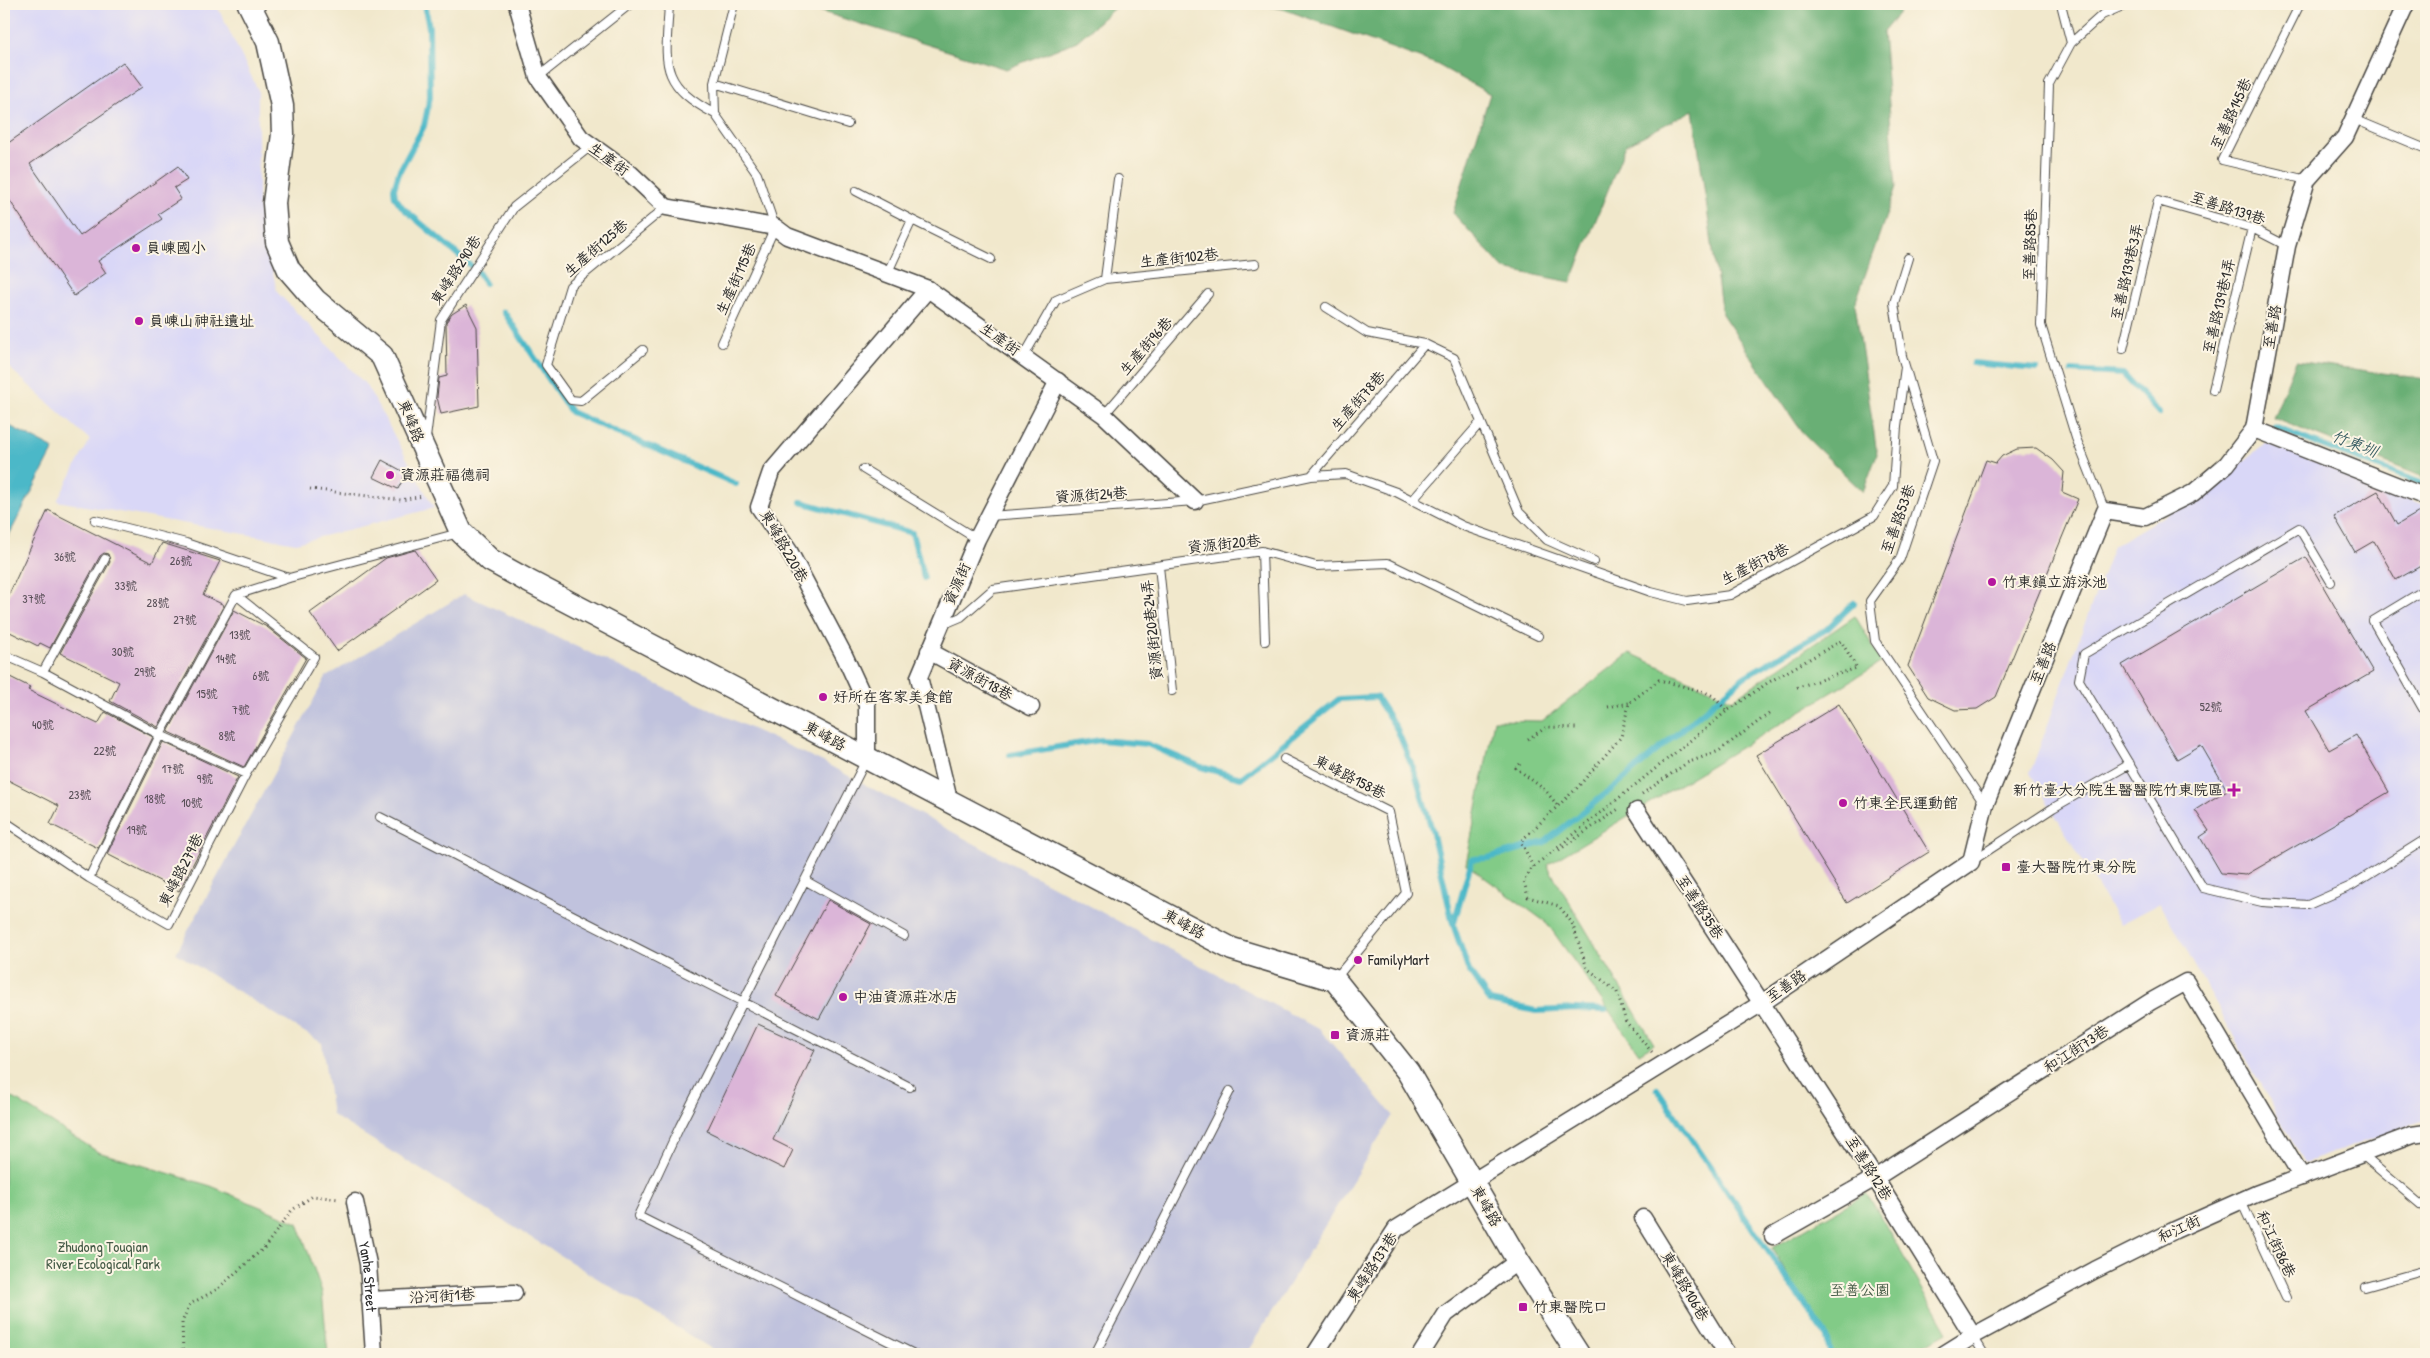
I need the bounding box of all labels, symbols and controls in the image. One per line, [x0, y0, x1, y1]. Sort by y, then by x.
street label: 至善路145巷 [2205, 74, 2256, 153]
street label: 生產街 [585, 137, 634, 180]
street label: 至善路139巷 [2188, 186, 2268, 230]
street label: 至善路85巷 [2018, 208, 2041, 282]
street label: 生產街125巷 [559, 214, 632, 281]
street label: 至善路139巷3弄 [2105, 221, 2148, 323]
street label: 東峰路290巷 [425, 231, 486, 309]
place label: 員崠國小 [146, 237, 206, 258]
street label: 生產街115巷 [710, 239, 761, 318]
marker: 員崠國小 [130, 242, 142, 254]
street label: 生產街102巷 [1138, 243, 1219, 272]
street label: 至善路139巷1弄 [2197, 256, 2240, 356]
street label: 至善路 [2257, 303, 2286, 351]
place label: 員崠山神社遺址 [149, 310, 254, 331]
street label: 生產街96巷 [1114, 312, 1177, 380]
marker: 員崠山神社遺址 [133, 315, 145, 327]
street label: 生產街 [976, 317, 1025, 360]
street label: 生產街78巷 [1325, 366, 1390, 435]
street label: 東峰路 [393, 396, 430, 446]
water label: 竹東圳 [2329, 424, 2383, 463]
place label: 資源莊福德祠 [400, 464, 490, 485]
marker: 資源莊福德祠 [384, 469, 396, 481]
street label: 資源街24巷 [1054, 481, 1128, 508]
street label: 至善路53巷 [1875, 481, 1920, 557]
street label: 東峰路220巷 [755, 506, 814, 586]
street label: 資源街20巷 [1186, 529, 1262, 558]
street label: 生產街78巷 [1717, 537, 1792, 590]
house number: 36號 [54, 548, 76, 565]
house number: 26號 [170, 552, 192, 569]
street label: 資源街 [938, 559, 975, 609]
place label: 竹東鎮立游泳池 [2002, 571, 2107, 592]
marker: 竹東鎮立游泳池 [1986, 576, 1998, 588]
house number: 33號 [115, 577, 137, 594]
street label: 資源街20巷24弄 [1136, 579, 1167, 682]
house number: 37號 [22, 590, 46, 607]
house number: 28號 [147, 594, 169, 611]
house number: 27號 [173, 611, 197, 628]
house number: 13號 [229, 626, 251, 643]
street label: 至善路 [2024, 638, 2061, 688]
house number: 30號 [112, 643, 134, 660]
house number: 14號 [216, 650, 236, 667]
street label: 資源街18巷 [944, 652, 1017, 705]
house number: 29號 [134, 663, 156, 680]
house number: 6號 [253, 667, 269, 684]
house number: 15號 [196, 685, 218, 702]
place label: 好所在客家美食館 [833, 686, 953, 707]
marker: 好所在客家美食館 [817, 691, 829, 703]
house number: 52號 [2200, 698, 2222, 715]
house number: 7號 [232, 701, 250, 718]
house number: 40號 [32, 716, 54, 733]
street label: 東峰路 [800, 716, 850, 755]
house number: 8號 [218, 727, 236, 744]
house number: 22號 [93, 742, 117, 759]
street label: 東峰路158巷 [1311, 749, 1390, 804]
house number: 17號 [162, 760, 184, 777]
house number: 9號 [197, 770, 213, 787]
place label: 新竹臺大分院生醫醫院竹東院區 [2013, 779, 2223, 800]
marker: 新竹臺大分院生醫醫院竹東院區 [2227, 783, 2241, 797]
house number: 23號 [69, 786, 92, 803]
house number: 18號 [144, 790, 166, 807]
place label: 竹東全民運動館 [1853, 792, 1958, 813]
house number: 10號 [181, 794, 203, 811]
marker: 竹東全民運動館 [1837, 797, 1849, 809]
house number: 19號 [127, 821, 147, 838]
street label: 東峰路279巷 [153, 829, 208, 910]
place label: 臺大醫院竹東分院 [2016, 856, 2136, 877]
marker: 臺大醫院竹東分院 [2000, 861, 2012, 873]
street label: 至善路35巷 [1672, 870, 1729, 943]
street label: 東峰路 [1159, 904, 1209, 943]
place label: FamilyMart [1367, 949, 1430, 970]
marker: FamilyMart [1352, 954, 1364, 966]
street label: 至善路 [1761, 964, 1810, 1007]
place label: 中油資源莊冰店 [853, 986, 958, 1007]
marker: 中油資源莊冰店 [837, 991, 849, 1003]
street label: 和江街73巷 [2039, 1020, 2113, 1078]
place label: 資源莊 [1345, 1024, 1390, 1045]
marker: 資源莊 [1329, 1029, 1341, 1041]
street label: 至善路12巷 [1841, 1131, 1898, 1204]
street label: 東峰路 [1466, 1181, 1507, 1230]
street label: 和江街86巷 [2252, 1207, 2301, 1281]
street label: 和江街 [2154, 1210, 2204, 1248]
street label: 東峰路137巷 [1341, 1228, 1402, 1306]
park label: Zhudong Touqian River Ecological Park [46, 1236, 160, 1274]
street label: Yanhe Street [354, 1240, 382, 1313]
street label: 東峰路106巷 [1656, 1247, 1715, 1325]
park label: 至善公園 [1830, 1279, 1890, 1300]
street label: 沿河街1巷 [409, 1283, 475, 1308]
place label: 竹東醫院口 [1533, 1296, 1608, 1317]
marker: 竹東醫院口 [1517, 1301, 1529, 1313]

